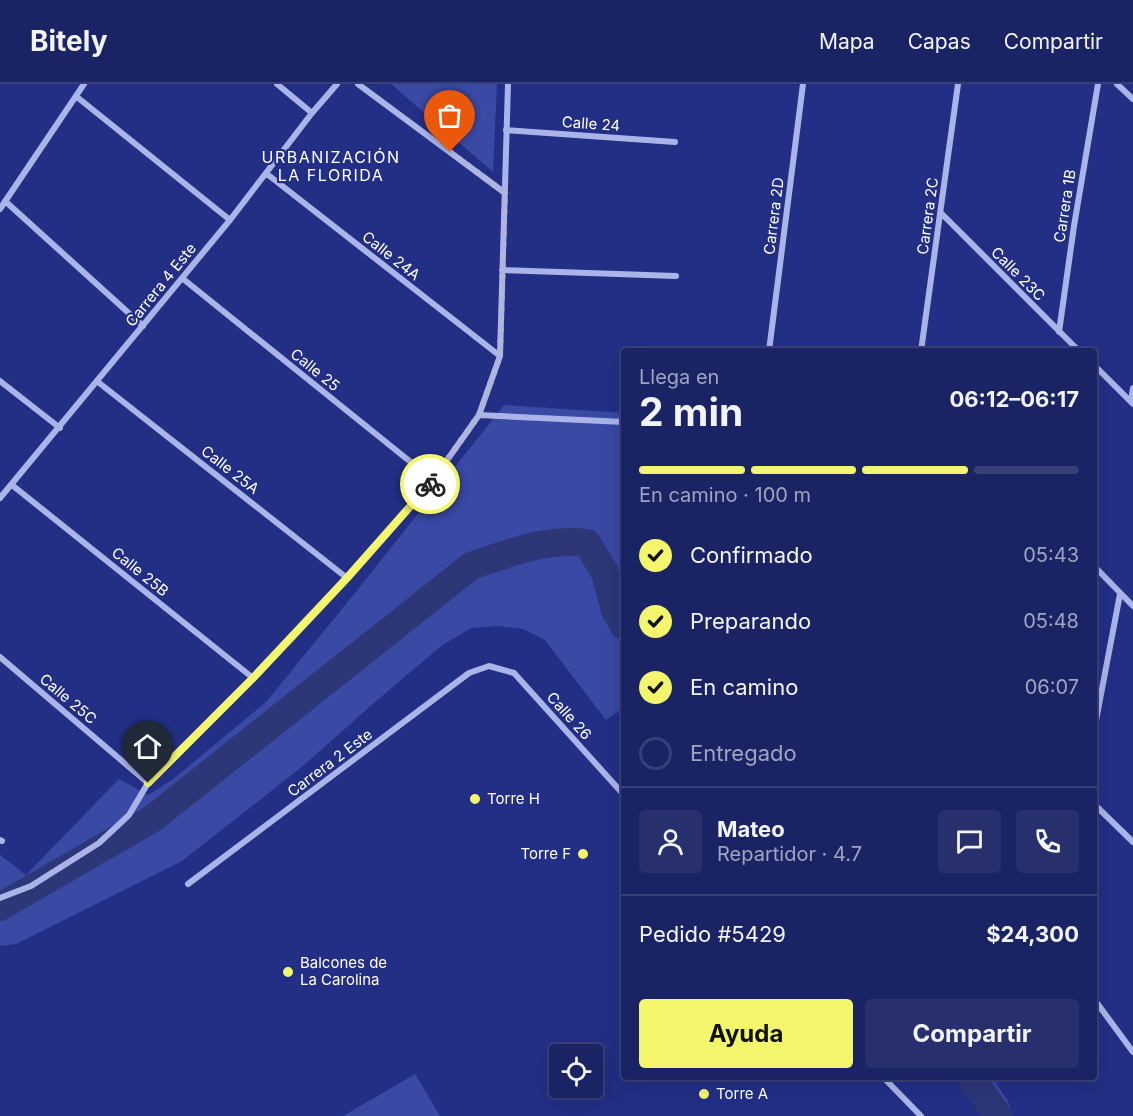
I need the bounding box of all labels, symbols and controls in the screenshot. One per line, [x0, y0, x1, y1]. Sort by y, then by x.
text: Bitely [30, 24, 108, 58]
text: Mapa [819, 29, 875, 54]
text: Capas [908, 29, 971, 54]
text: Compartir [1004, 29, 1103, 54]
pin [424, 90, 475, 152]
icon: bag [433, 99, 466, 132]
street label: Calle 24 [561, 112, 621, 135]
district label: URBANIZACIÓN LA FLORIDA [262, 147, 400, 185]
street label: Carrera 1B [1049, 168, 1080, 244]
street label: Carrera 2D [759, 176, 788, 256]
street label: Carrera 2C [913, 176, 942, 256]
street label: Calle 24A [358, 227, 424, 284]
street label: Carrera 4 Este [121, 239, 200, 330]
street label: Calle 23C [987, 243, 1049, 305]
street label: Calle 25 [287, 344, 344, 395]
text: Llega en [639, 365, 719, 389]
text: 06:12–06:17 [949, 386, 1079, 412]
text: 2 min [639, 388, 743, 435]
street label: Calle 25A [198, 441, 263, 498]
courier [400, 454, 460, 514]
icon: bike [414, 468, 447, 501]
text: En camino · 100 m [639, 483, 811, 507]
icon: check [639, 539, 672, 572]
text: Confirmado [690, 542, 813, 568]
street label: Calle 25B [108, 543, 173, 600]
text: 05:43 [1023, 543, 1079, 567]
icon: check [639, 605, 672, 638]
text: Preparando [690, 608, 811, 634]
text: 05:48 [1023, 609, 1079, 633]
street label: Calle 25C [36, 669, 101, 728]
icon: check [639, 671, 672, 704]
text: En camino [690, 674, 798, 700]
text: 06:07 [1025, 675, 1079, 699]
street label: Calle 26 [543, 688, 596, 744]
pin [122, 721, 173, 783]
street label: Carrera 2 Este [283, 724, 376, 801]
icon: home [131, 730, 164, 763]
text: Entregado [690, 740, 797, 766]
place label: Torre H [487, 789, 540, 808]
marker: Torre H [468, 792, 482, 806]
button: person [639, 810, 702, 873]
button: chat [938, 810, 1001, 873]
button: phone [1016, 810, 1079, 873]
text: Mateo [717, 816, 785, 842]
text: Repartidor · 4.7 [717, 842, 862, 866]
place label: Torre F [520, 844, 571, 863]
marker: Torre F [576, 847, 590, 861]
text: Pedido #5429 [639, 921, 786, 947]
text: $24,300 [986, 921, 1079, 947]
place label: Balcones de La Carolina [300, 953, 387, 989]
marker: Balcones de La Carolina [281, 965, 295, 979]
button: Ayuda [639, 999, 853, 1068]
button: Compartir [865, 999, 1079, 1068]
map controls [549, 1044, 603, 1098]
button: locate [549, 1044, 603, 1098]
place label: Torre A [716, 1084, 768, 1103]
marker: Torre A [697, 1087, 711, 1101]

